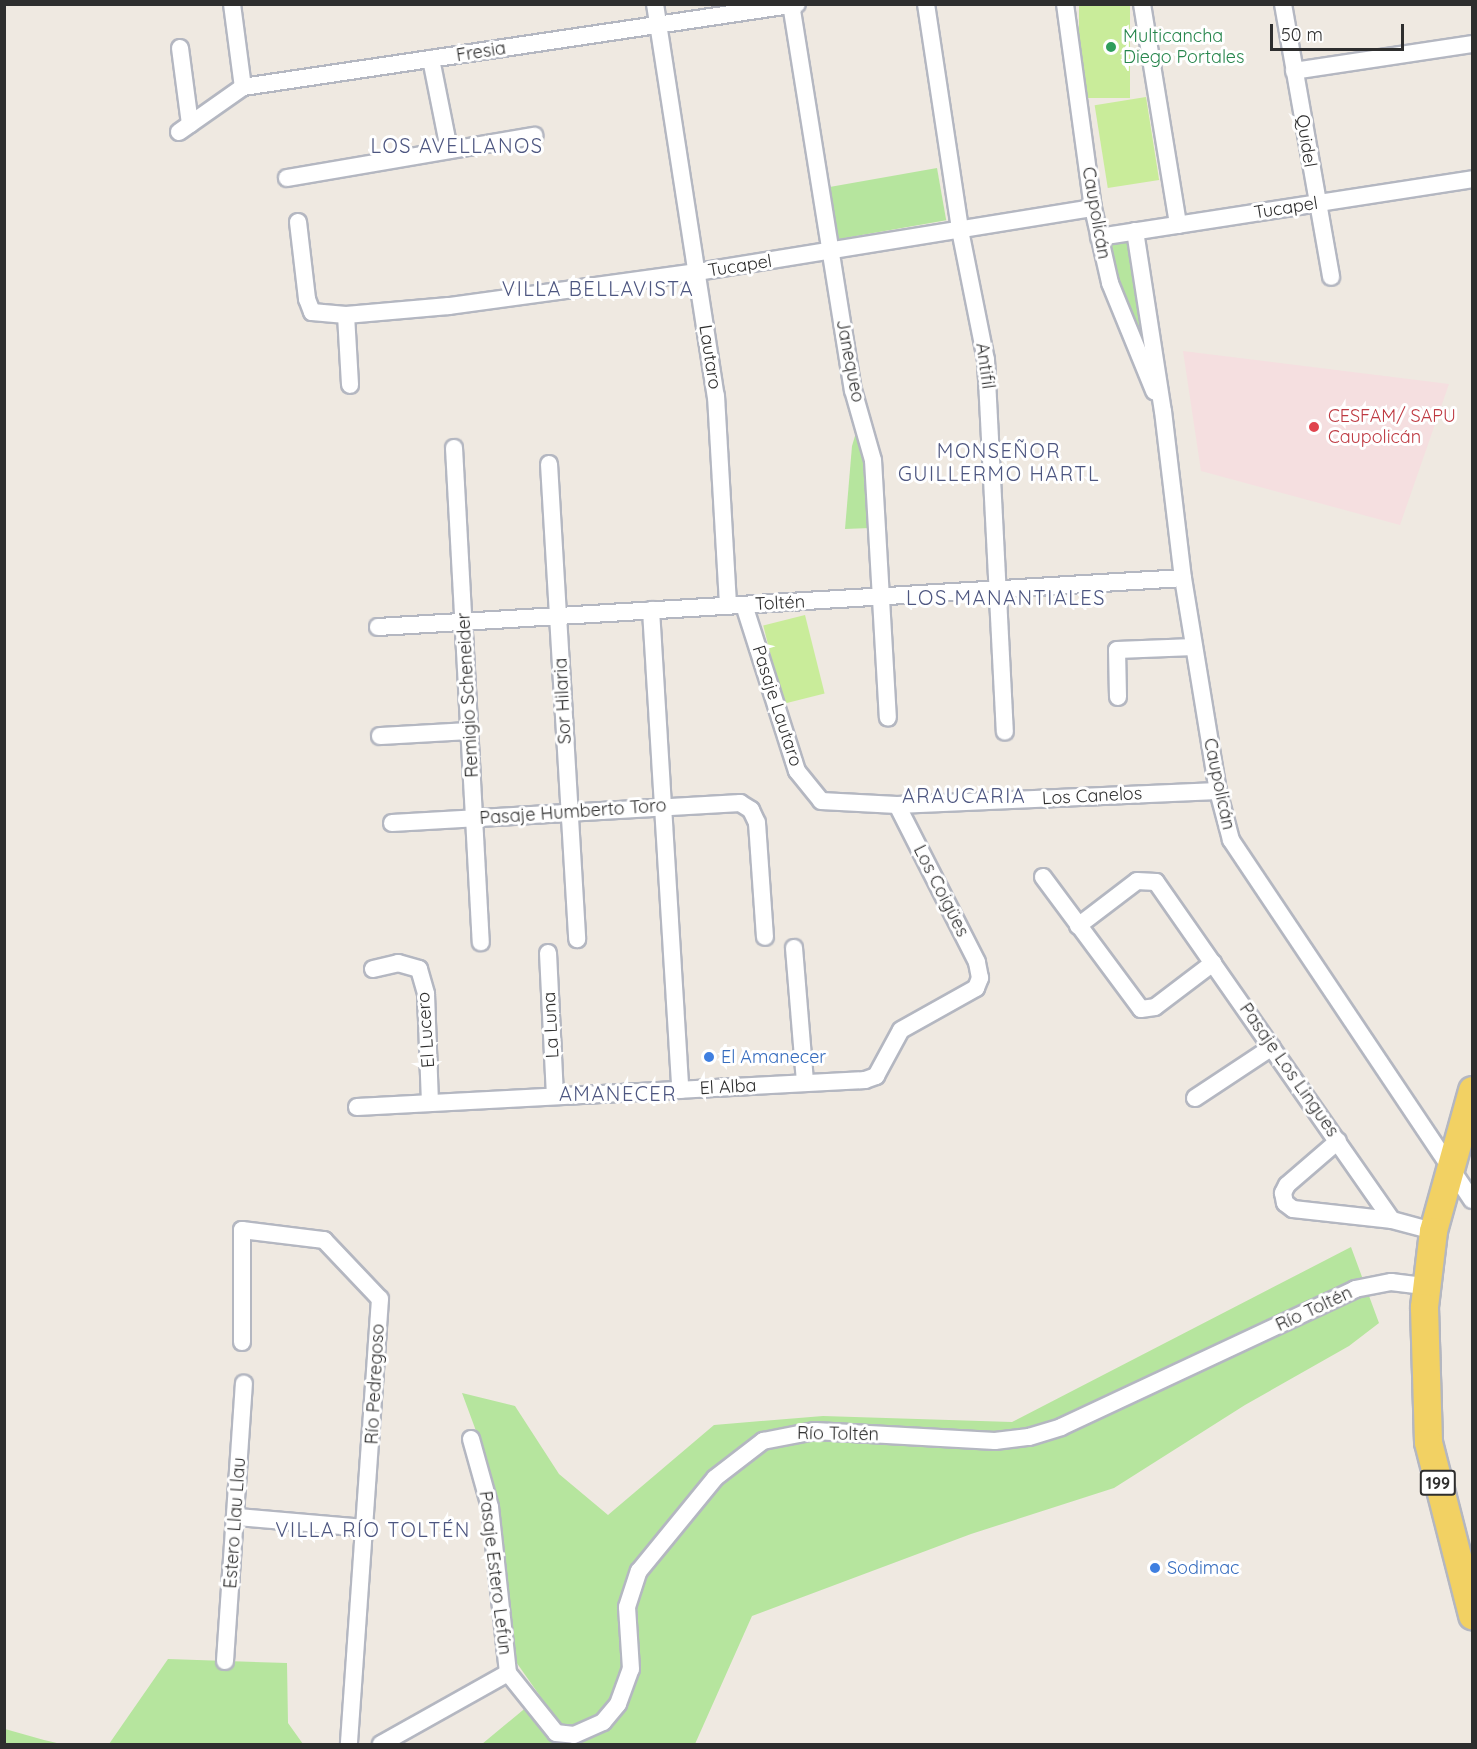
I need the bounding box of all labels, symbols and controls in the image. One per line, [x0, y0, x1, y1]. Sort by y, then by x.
scale bar [1273, 12, 1406, 50]
text: 50 m [1281, 23, 1323, 46]
place label: Multicancha Diego Portales [1123, 26, 1244, 68]
street label: Fresia [455, 37, 507, 67]
marker: Multicancha Diego Portales [1104, 40, 1118, 54]
street label: Quidel [1291, 113, 1321, 169]
district label: LOS AVELLANOS [370, 133, 544, 157]
street label: Caupolicán [1077, 165, 1115, 261]
street label: Tucapel [1253, 192, 1319, 224]
street label: Tucapel [707, 250, 773, 282]
district label: VILLA BELLAVISTA [502, 276, 694, 300]
street label: Janequeo [831, 318, 869, 404]
street label: Lautaro [694, 323, 726, 391]
street label: Antifil [971, 341, 999, 391]
place label: CESFAM/ SAPU Caupolicán [1328, 406, 1456, 448]
marker: CESFAM/ SAPU Caupolicán [1305, 418, 1323, 436]
district label: MONSEÑOR GUILLERMO HARTL [898, 439, 1100, 486]
district label: LOS MANANTIALES [906, 585, 1106, 609]
street label: Toltén [754, 591, 806, 615]
street label: Remigio Scheneider [453, 612, 483, 778]
street label: Pasaje Lautaro [747, 643, 807, 769]
street label: Sor Hilaria [550, 657, 576, 745]
street label: Caupolicán [1199, 736, 1239, 832]
district label: ARAUCARIA [902, 783, 1026, 807]
street label: Los Canelos [1041, 783, 1143, 809]
street label: Pasaje Humberto Toro [479, 795, 667, 829]
street label: Los Coigües [909, 841, 973, 941]
street label: El Lucero [413, 991, 439, 1069]
street label: La Luna [538, 991, 564, 1059]
street label: Pasaje Los Lingues [1235, 999, 1343, 1141]
place label: El Amanecer [721, 1046, 826, 1068]
marker: El Amanecer [702, 1050, 716, 1064]
street label: El Alba [699, 1075, 757, 1099]
district label: AMANECER [559, 1081, 677, 1105]
street label: Río Toltén [1272, 1282, 1356, 1336]
street label: Río Pedregoso [361, 1323, 389, 1445]
street label: Río Toltén [797, 1422, 879, 1446]
street label: Estero Llau Llau [220, 1457, 250, 1589]
road number: 199 [1418, 1470, 1458, 1496]
street label: Pasaje Estero Lefún [474, 1490, 516, 1656]
district label: VILLA RÍO TOLTÉN [275, 1517, 471, 1541]
place label: Sodimac [1167, 1557, 1239, 1579]
marker: Sodimac [1148, 1561, 1162, 1575]

